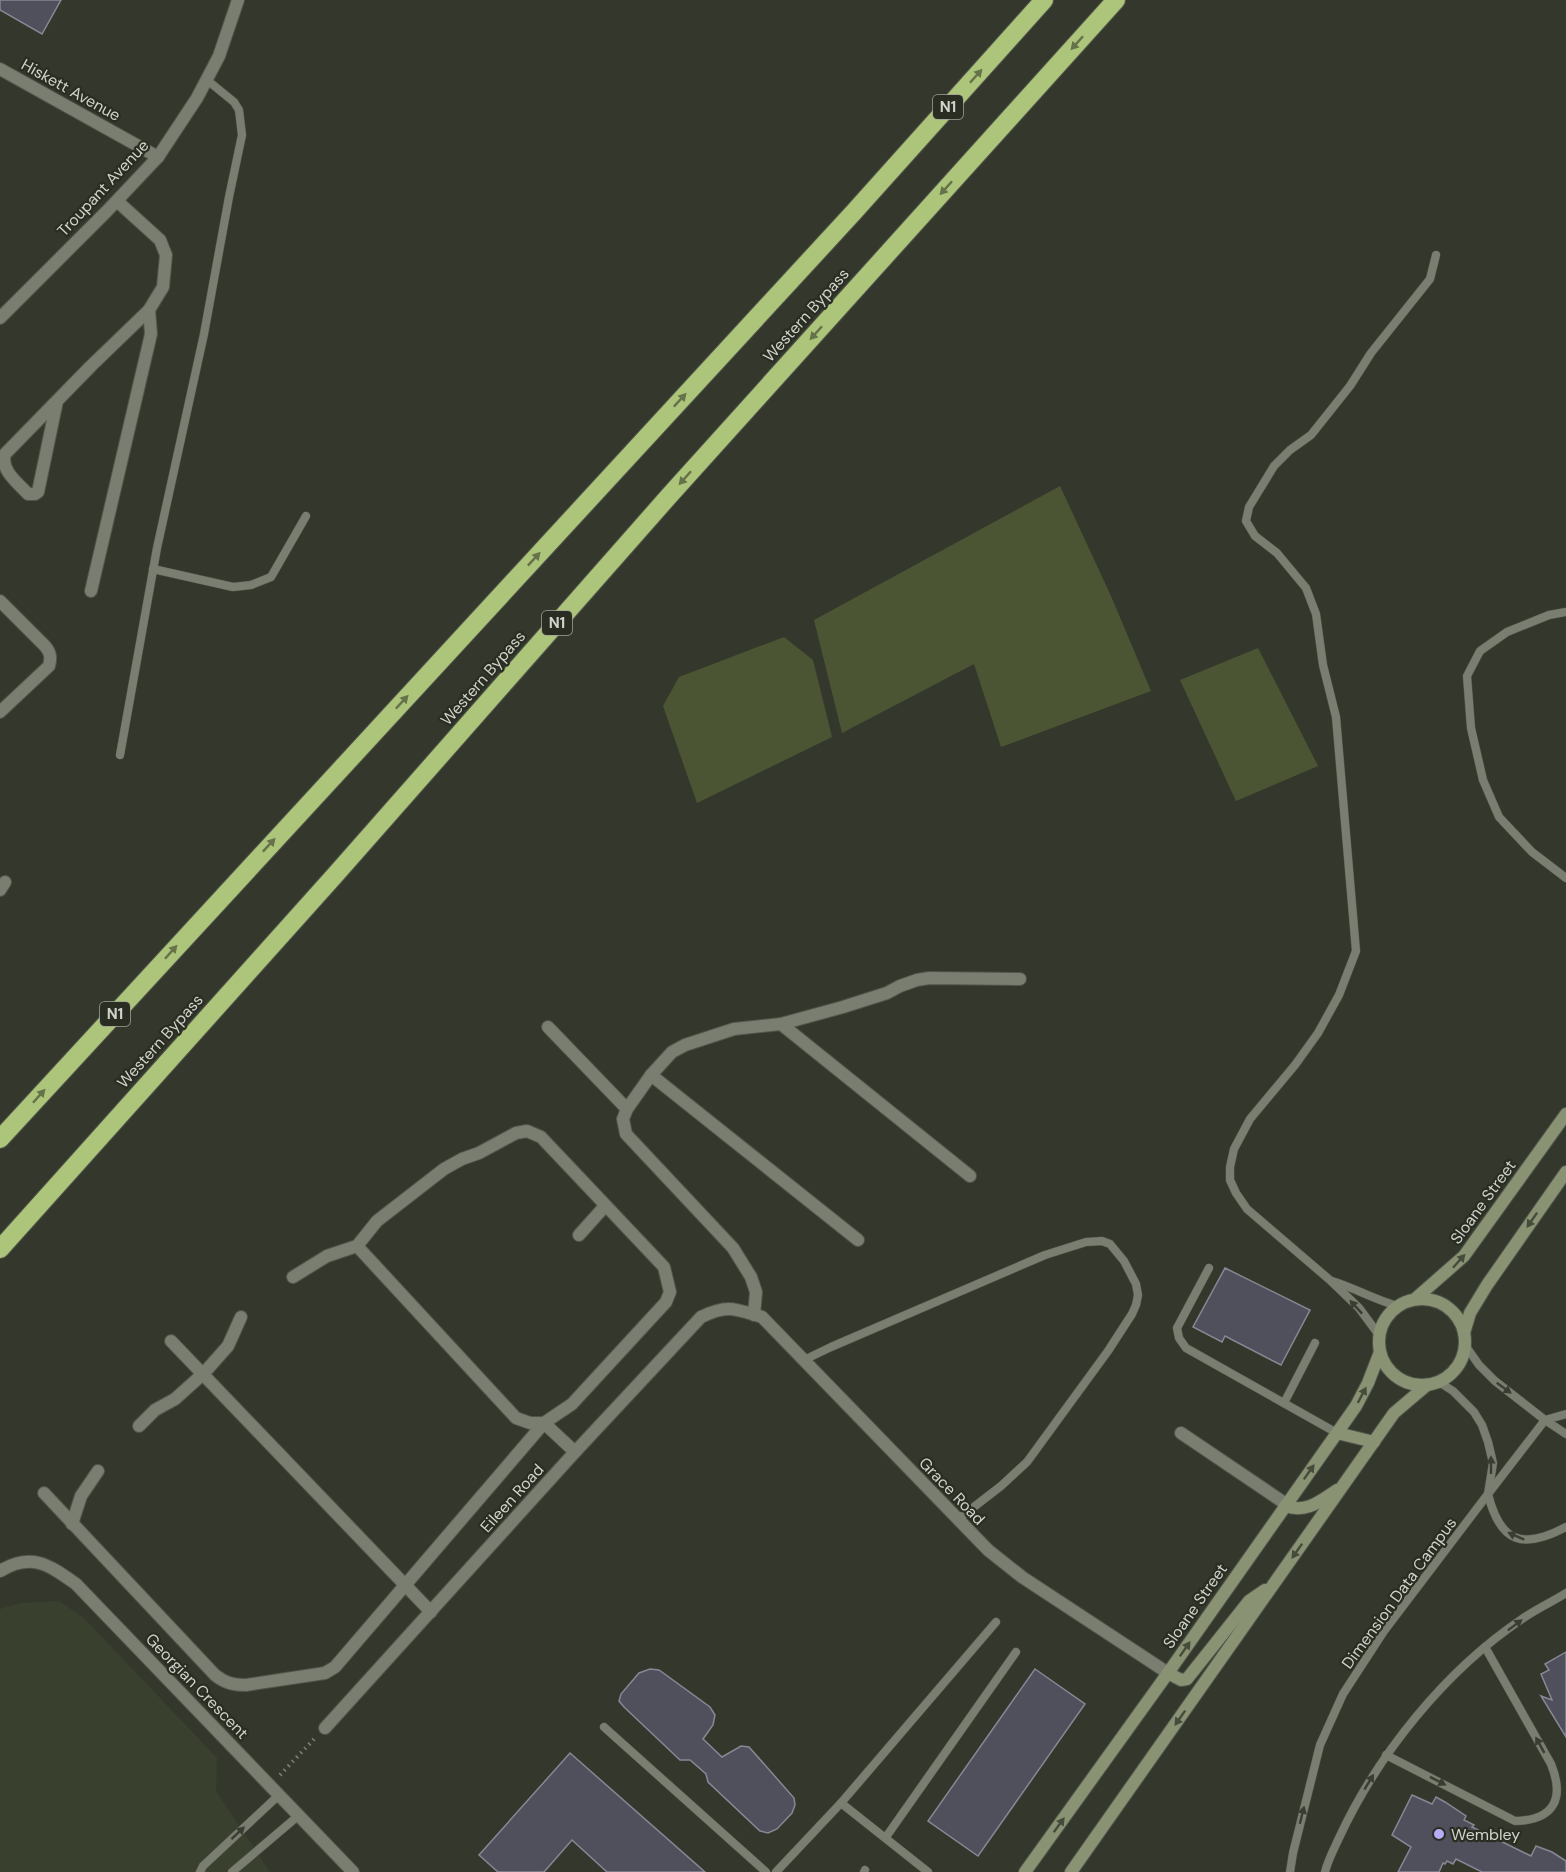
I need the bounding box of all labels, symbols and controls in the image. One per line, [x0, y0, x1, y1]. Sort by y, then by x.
one-way arrow [1070, 36, 1084, 51]
street label: Hiskett Avenue [18, 54, 124, 126]
one-way arrow [969, 69, 982, 84]
road number: N1 [933, 95, 963, 119]
street label: Troupant Avenue [53, 135, 153, 241]
one-way arrow [940, 180, 953, 195]
street label: Western Bypass [758, 264, 854, 366]
one-way arrow [810, 325, 823, 340]
one-way arrow [673, 393, 686, 408]
one-way arrow [679, 470, 692, 485]
one-way arrow [527, 551, 541, 566]
road number: N1 [542, 611, 572, 635]
street label: Western Bypass [436, 626, 530, 730]
one-way arrow [395, 695, 408, 710]
one-way arrow [262, 839, 276, 853]
one-way arrow [164, 945, 178, 960]
street label: Western Bypass [112, 990, 208, 1092]
road number: N1 [100, 1002, 130, 1026]
one-way arrow [32, 1090, 46, 1104]
street label: Sloane Street [1445, 1156, 1521, 1248]
one-way arrow [1527, 1212, 1538, 1228]
one-way arrow [1452, 1254, 1465, 1269]
one-way arrow [1349, 1299, 1363, 1314]
one-way arrow [1495, 1382, 1511, 1394]
one-way arrow [1357, 1386, 1367, 1403]
street label: Grace Road [914, 1453, 990, 1529]
one-way arrow [1486, 1455, 1496, 1474]
street label: Eileen Road [476, 1459, 548, 1537]
one-way arrow [1303, 1465, 1315, 1481]
street label: Dimension Data Campus [1337, 1513, 1461, 1673]
one-way arrow [1507, 1531, 1525, 1541]
one-way arrow [1291, 1543, 1303, 1559]
street label: Sloane Street [1158, 1559, 1232, 1653]
one-way arrow [1507, 1619, 1522, 1631]
street label: Georgian Crescent [141, 1629, 253, 1743]
one-way arrow [1179, 1642, 1191, 1658]
one-way arrow [1175, 1710, 1186, 1726]
one-way arrow [1535, 1736, 1545, 1753]
one-way arrow [1364, 1774, 1375, 1790]
one-way arrow [1429, 1776, 1447, 1786]
one-way arrow [1298, 1806, 1308, 1824]
one-way arrow [1053, 1817, 1065, 1833]
place label: Wembley [1451, 1824, 1520, 1845]
one-way arrow [231, 1826, 246, 1840]
marker: Wembley [1432, 1827, 1446, 1841]

